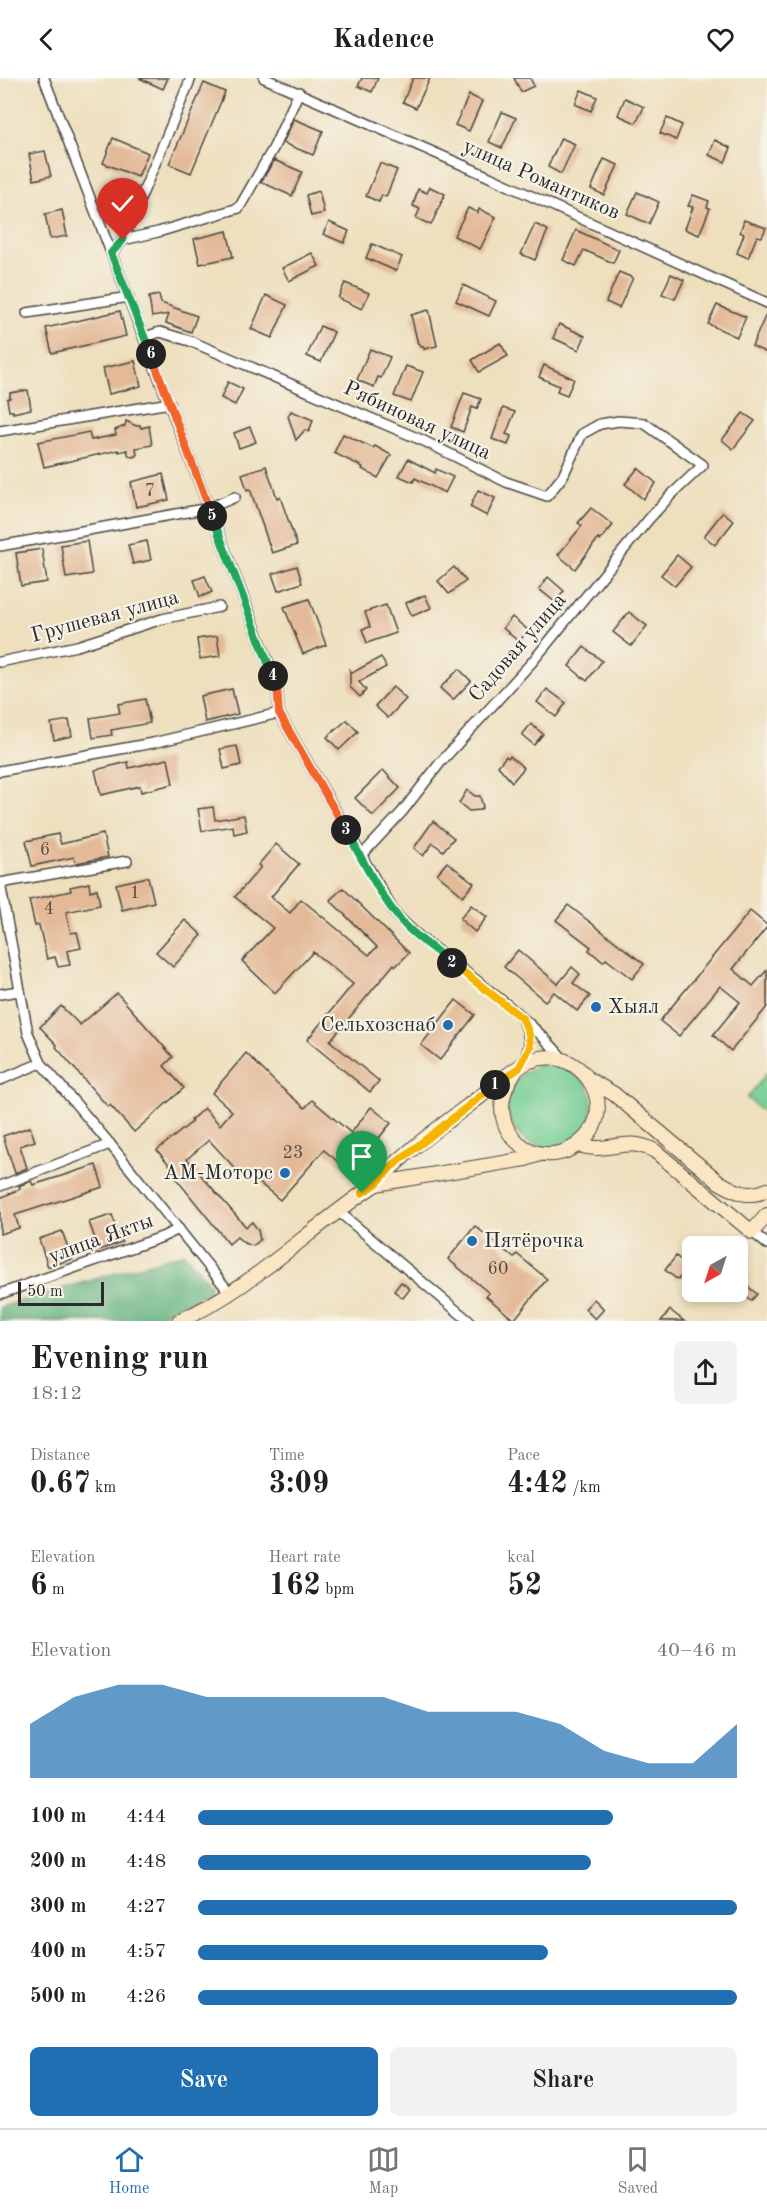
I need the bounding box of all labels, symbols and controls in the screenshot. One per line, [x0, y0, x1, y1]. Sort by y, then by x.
icon: back [30, 23, 63, 56]
icon: heart [704, 23, 737, 56]
text: Kadence [332, 26, 435, 53]
street label: улица Романтиков [459, 136, 623, 224]
pin [97, 178, 148, 240]
icon: check [106, 187, 139, 220]
pin: 6 [136, 339, 166, 369]
text: 6 [146, 346, 156, 362]
street label: Рябиновая улица [340, 378, 494, 464]
house number: 7 [145, 482, 155, 500]
pin: 5 [197, 501, 227, 531]
text: 5 [207, 508, 217, 524]
street label: Грушевая улица [29, 587, 181, 647]
street label: Садовая улица [465, 590, 571, 706]
pin: 4 [258, 661, 288, 691]
text: 4 [268, 668, 278, 684]
pin: 3 [331, 815, 361, 845]
text: 3 [341, 822, 351, 838]
house number: 6 [40, 841, 50, 859]
house number: 1 [130, 884, 140, 902]
house number: 4 [44, 900, 54, 918]
pin: 2 [437, 948, 467, 978]
text: 2 [447, 955, 457, 971]
place label: Хыял [608, 997, 659, 1018]
marker: Хыял [589, 1000, 603, 1014]
place label: Сельхозснаб [321, 1015, 436, 1036]
marker: Сельхозснаб [441, 1018, 455, 1032]
pin: 1 [480, 1070, 510, 1100]
text: 1 [490, 1077, 500, 1093]
pin [336, 1131, 387, 1193]
icon: arrive [345, 1140, 378, 1173]
house number: 23 [283, 1144, 303, 1162]
place label: АМ-Моторс [163, 1163, 273, 1184]
marker: АМ-Моторс [278, 1166, 292, 1180]
street label: улица Якты [46, 1210, 156, 1268]
place label: Пятёрочка [484, 1231, 584, 1252]
marker: Пятёрочка [465, 1234, 479, 1248]
north arrow [682, 1236, 748, 1302]
map controls [682, 1236, 748, 1302]
house number: 60 [488, 1260, 508, 1278]
scale bar [18, 1279, 104, 1306]
text: 50 m [27, 1284, 63, 1300]
button: share [674, 1341, 737, 1404]
text: Evening run [30, 1343, 209, 1376]
text: 18:12 [30, 1384, 82, 1404]
text: Distance [30, 1448, 90, 1464]
text: Time [269, 1448, 304, 1464]
text: Pace [507, 1448, 540, 1464]
text: 0.67 [30, 1469, 91, 1499]
text: 3:09 [269, 1469, 329, 1499]
text: 4:42 [507, 1469, 568, 1499]
text: km [91, 1480, 116, 1496]
text: /km [568, 1480, 601, 1496]
text: Elevation [30, 1550, 95, 1566]
text: Heart rate [269, 1550, 341, 1566]
text: kcal [507, 1550, 535, 1566]
text: 6 [30, 1571, 47, 1601]
text: 162 [269, 1571, 321, 1601]
text: 52 [507, 1571, 542, 1601]
text: m [47, 1582, 65, 1598]
text: bpm [321, 1582, 355, 1598]
text: Elevation [30, 1641, 111, 1661]
text: 40–46 m [657, 1641, 737, 1661]
text: 100 m [30, 1807, 86, 1827]
text: 4:44 [126, 1807, 166, 1827]
text: 200 m [30, 1852, 86, 1872]
text: 4:48 [126, 1852, 166, 1872]
text: 300 m [30, 1897, 86, 1917]
text: 4:27 [126, 1897, 166, 1917]
text: 400 m [30, 1942, 86, 1962]
text: 4:57 [126, 1942, 166, 1962]
text: 500 m [30, 1987, 86, 2007]
text: 4:26 [126, 1987, 166, 2007]
button: Save [30, 2047, 378, 2116]
button: Share [390, 2047, 737, 2116]
tab: Home [109, 2143, 149, 2199]
tab: Map [367, 2143, 400, 2199]
tab: Saved [617, 2143, 658, 2199]

